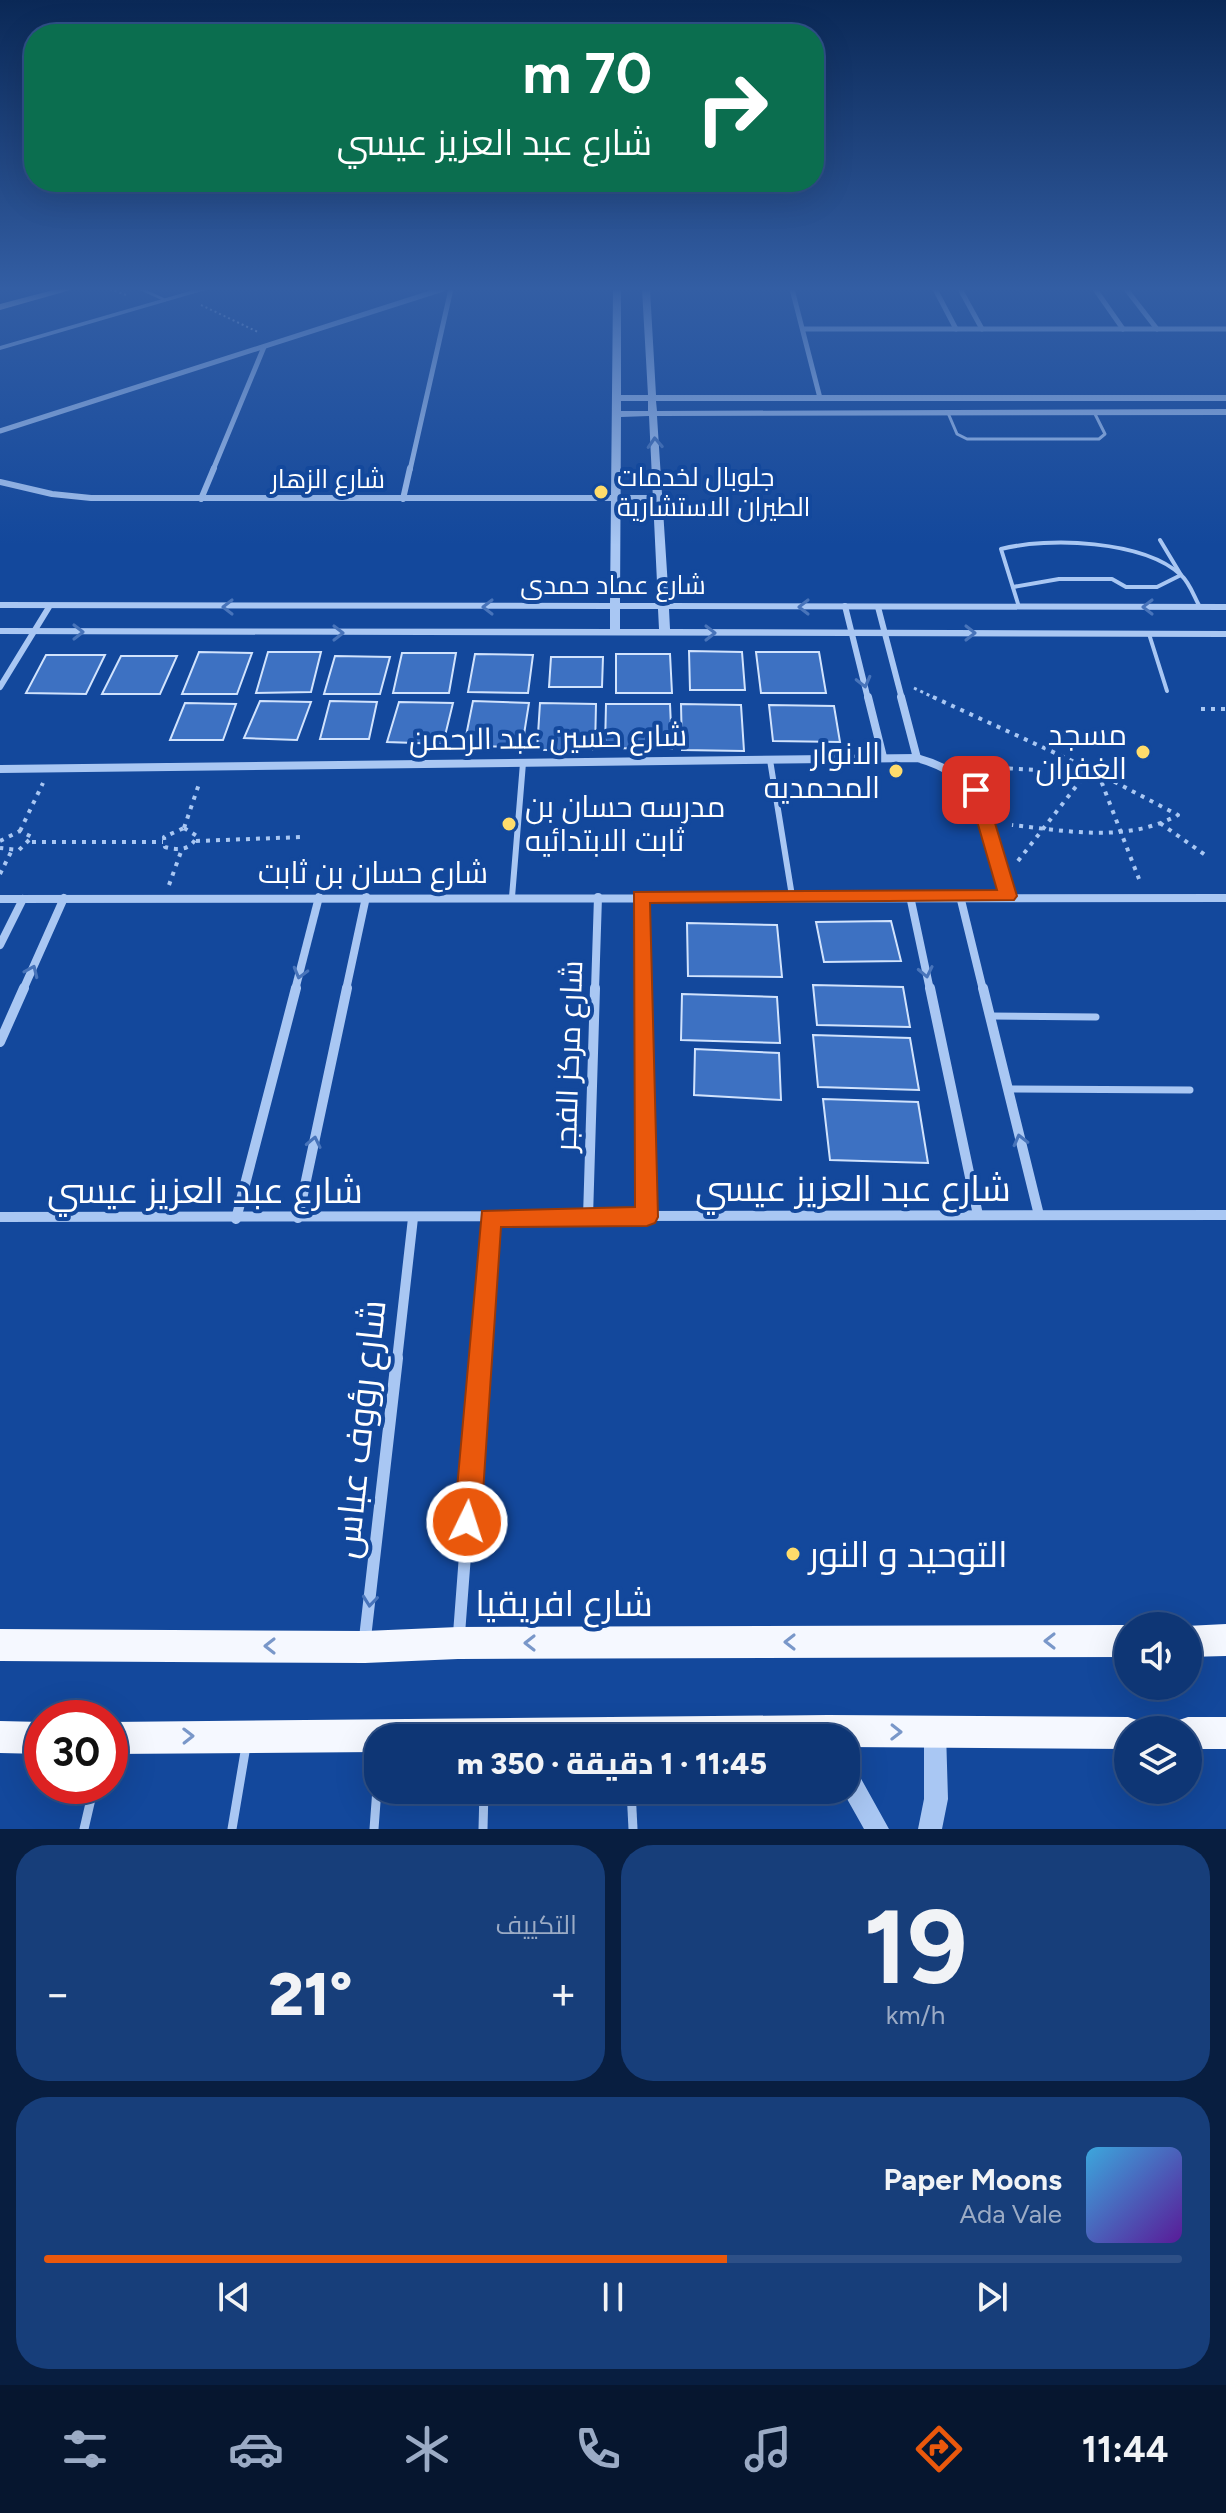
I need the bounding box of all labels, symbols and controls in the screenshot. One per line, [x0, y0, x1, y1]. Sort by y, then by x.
text: 70 m [522, 40, 652, 107]
icon: right [680, 56, 784, 160]
text: شارع عبد العزيز عيسي [337, 121, 652, 164]
one-way arrow [647, 436, 664, 449]
place label: جلوبال لخدمات الطيران الاستشارية [617, 461, 811, 523]
street label: شارع الزهار [269, 463, 385, 496]
marker: جلوبال لخدمات الطيران الاستشارية [592, 483, 610, 501]
street label: شارع عماد حمدى [520, 569, 706, 602]
one-way arrow [221, 598, 234, 616]
one-way arrow [481, 598, 494, 616]
one-way arrow [797, 598, 810, 616]
one-way arrow [1141, 598, 1154, 616]
one-way arrow [72, 623, 85, 641]
one-way arrow [332, 624, 345, 642]
one-way arrow [704, 624, 717, 642]
one-way arrow [964, 624, 977, 642]
one-way arrow [855, 674, 872, 688]
place label: مسجد الغفران [1035, 716, 1127, 787]
street label: شارع حسين عبد الرحمن [408, 717, 688, 760]
place label: الانوار المحمديه [764, 735, 880, 806]
marker: مسجد الغفران [1134, 743, 1152, 761]
pin [942, 756, 1010, 824]
marker: الانوار المحمديه [887, 762, 905, 780]
icon: arrive [954, 768, 998, 812]
place label: مدرسه حسان بن ثابت الابتدائيه [525, 788, 725, 859]
marker: مدرسه حسان بن ثابت الابتدائيه [500, 815, 518, 833]
street label: شارع حسان بن ثابت [258, 854, 488, 893]
street label: شارع مركز الفجر [547, 960, 592, 1154]
one-way arrow [22, 965, 38, 979]
one-way arrow [292, 965, 309, 979]
one-way arrow [917, 965, 934, 978]
one-way arrow [1012, 1133, 1029, 1147]
one-way arrow [305, 1136, 322, 1149]
street label: شارع عبد العزيز عيسي [695, 1167, 1011, 1215]
street label: شارع عبد العزيز عيسي [47, 1169, 363, 1217]
street label: شارع رؤوف عباس [325, 1298, 397, 1561]
position arrow [425, 1480, 509, 1564]
place label: التوحيد و النور [807, 1533, 1008, 1576]
marker: التوحيد و النور [784, 1545, 802, 1563]
street label: شارع افريقيا [475, 1582, 653, 1628]
one-way arrow [361, 1595, 378, 1608]
map controls [1114, 1612, 1202, 1804]
button: sound [1114, 1612, 1202, 1700]
one-way arrow [1043, 1632, 1056, 1650]
one-way arrow [783, 1633, 796, 1651]
one-way arrow [523, 1634, 536, 1652]
one-way arrow [263, 1638, 276, 1655]
speed limit sign: 30 [24, 1700, 128, 1804]
button: layers [1114, 1716, 1202, 1804]
one-way arrow [890, 1723, 903, 1740]
one-way arrow [182, 1727, 195, 1744]
text: 11:45 · 1 دقيقة · 350 m [457, 1745, 767, 1782]
text: 19 [863, 1884, 968, 2009]
text: التكييف [495, 1909, 577, 1941]
text: 21° [269, 1958, 352, 2030]
text: − [44, 1967, 71, 2020]
text: + [550, 1967, 577, 2020]
text: km/h [886, 1999, 945, 2031]
text: Paper Moons [883, 2161, 1062, 2198]
text: Ada Vale [959, 2198, 1062, 2230]
icon: previous [212, 2275, 256, 2319]
icon: pause [591, 2275, 635, 2319]
icon: next [970, 2275, 1014, 2319]
icon: filters [57, 2421, 113, 2477]
icon: car [228, 2421, 284, 2477]
icon: climate [399, 2421, 455, 2477]
icon: phone [570, 2421, 626, 2477]
icon: music [740, 2421, 796, 2477]
icon: directions [911, 2421, 967, 2477]
text: 11:44 [1082, 2428, 1169, 2471]

